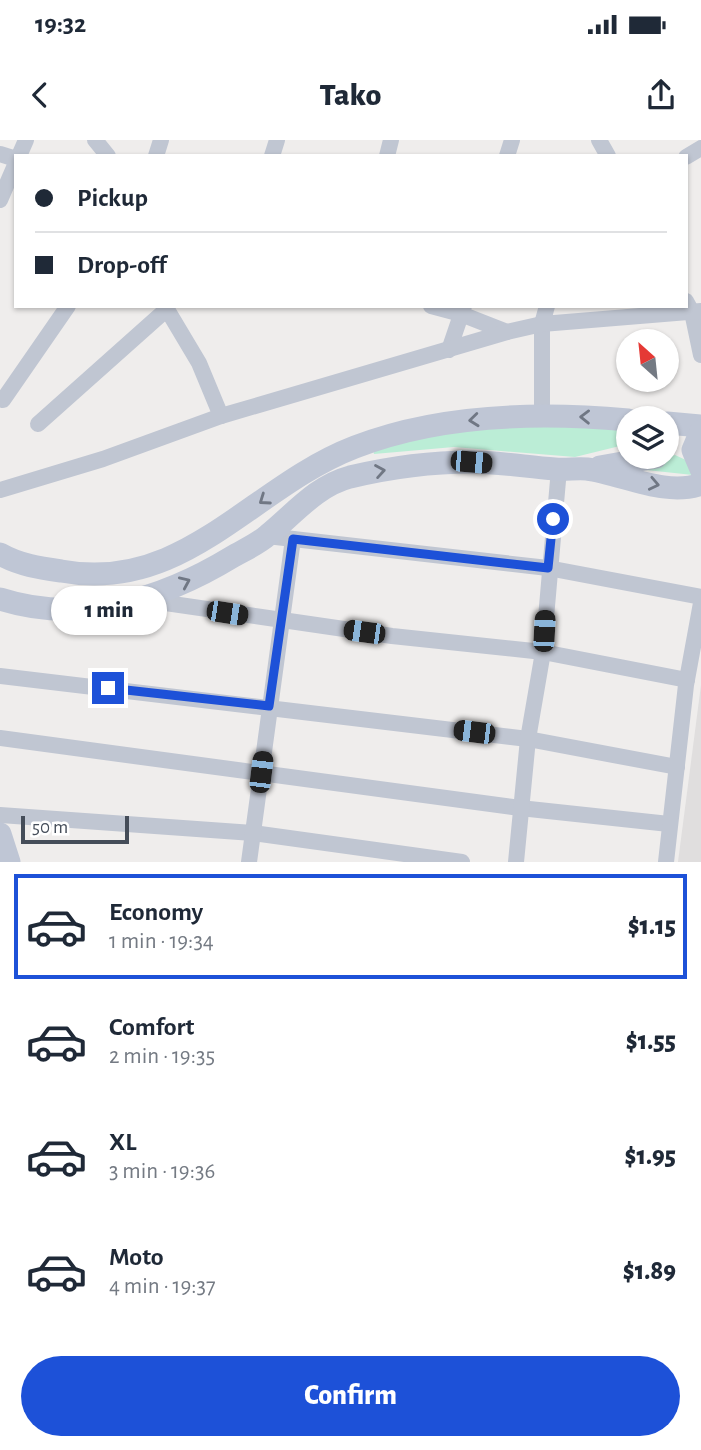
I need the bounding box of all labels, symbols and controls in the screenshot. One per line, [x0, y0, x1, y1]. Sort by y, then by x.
text: 19:32 [35, 11, 86, 37]
icon: back [21, 76, 59, 114]
icon: share [642, 76, 680, 114]
text: Tako [320, 79, 381, 111]
text: Pickup [77, 185, 148, 211]
text: Drop-off [77, 252, 166, 278]
north arrow [616, 329, 679, 392]
map controls [616, 329, 679, 469]
button: layers [616, 406, 679, 469]
one-way arrow [579, 409, 590, 425]
one-way arrow [468, 413, 480, 428]
car [450, 450, 493, 474]
one-way arrow [374, 464, 386, 479]
one-way arrow [648, 475, 660, 490]
one-way arrow [259, 491, 272, 504]
route start [537, 503, 569, 535]
one-way arrow [178, 576, 190, 590]
callout: 1 min [50, 587, 166, 636]
text: 1 min [85, 599, 133, 622]
car [205, 599, 250, 627]
car [533, 609, 556, 653]
car [342, 619, 387, 645]
route end [92, 672, 124, 704]
car [452, 719, 497, 745]
car [249, 750, 274, 794]
scale bar [21, 813, 130, 845]
text: 50 m [32, 818, 68, 837]
icon: car [25, 895, 88, 958]
text: Economy [109, 899, 203, 925]
text: $1.15 [628, 913, 676, 939]
text: 1 min · 19:34 [109, 930, 214, 953]
icon: car [25, 1010, 88, 1073]
text: Comfort [109, 1014, 194, 1040]
text: $1.55 [626, 1028, 676, 1054]
text: 2 min · 19:35 [109, 1045, 215, 1068]
icon: car [25, 1125, 88, 1188]
text: XL [109, 1129, 136, 1155]
text: $1.95 [624, 1143, 676, 1169]
text: 3 min · 19:36 [109, 1160, 215, 1183]
icon: car [25, 1240, 88, 1303]
text: Moto [109, 1244, 164, 1270]
text: $1.89 [623, 1258, 676, 1284]
text: 4 min · 19:37 [109, 1275, 216, 1298]
button: Confirm [21, 1356, 680, 1436]

